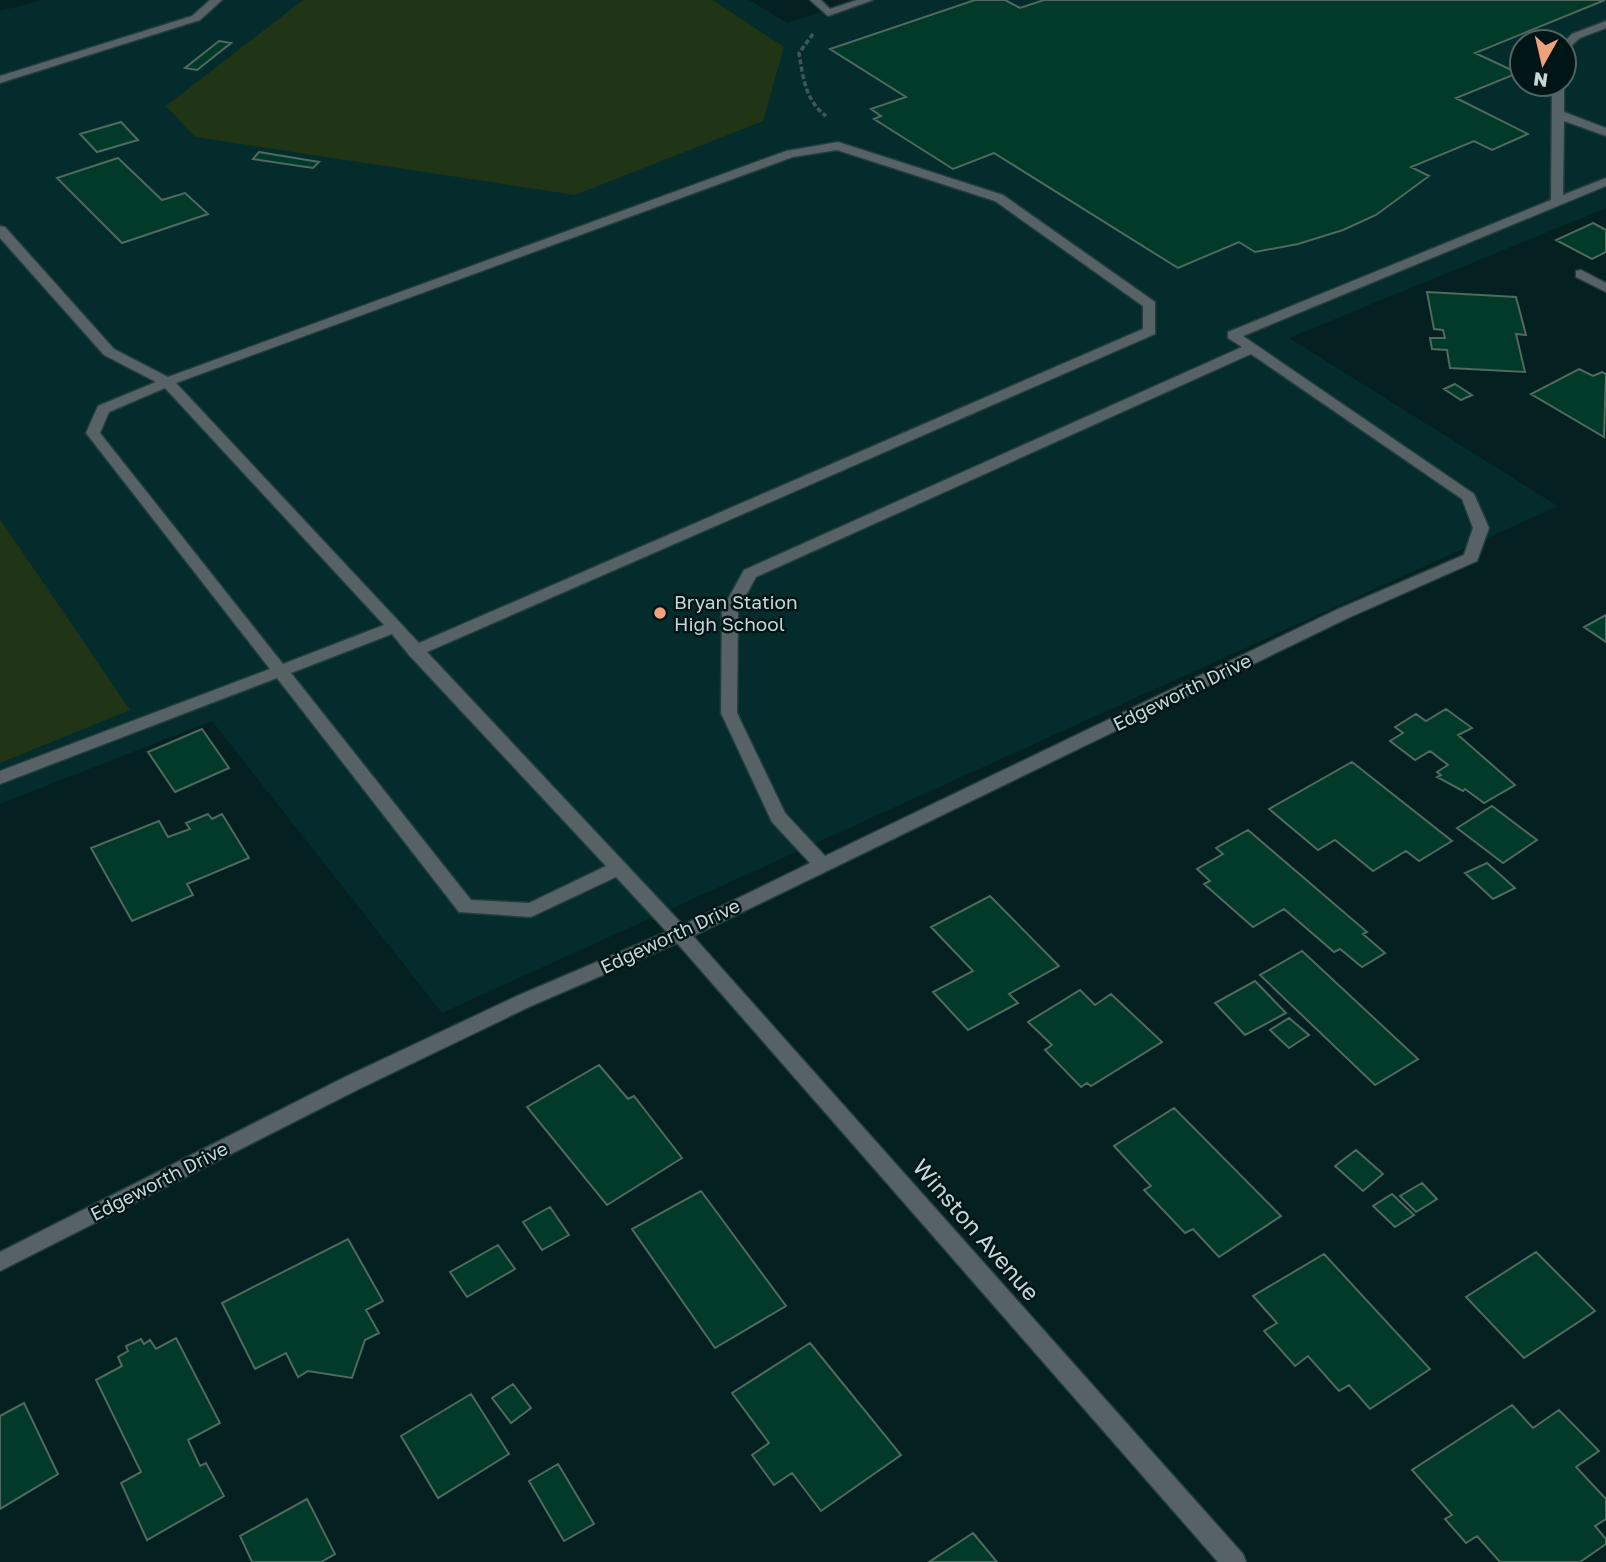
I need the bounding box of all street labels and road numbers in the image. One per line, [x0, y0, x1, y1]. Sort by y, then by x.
street label: Edgeworth Drive [1109, 648, 1255, 735]
street label: Edgeworth Drive [596, 893, 743, 978]
street label: Edgeworth Drive [86, 1136, 231, 1225]
street label: Winston Avenue [908, 1153, 1046, 1306]

